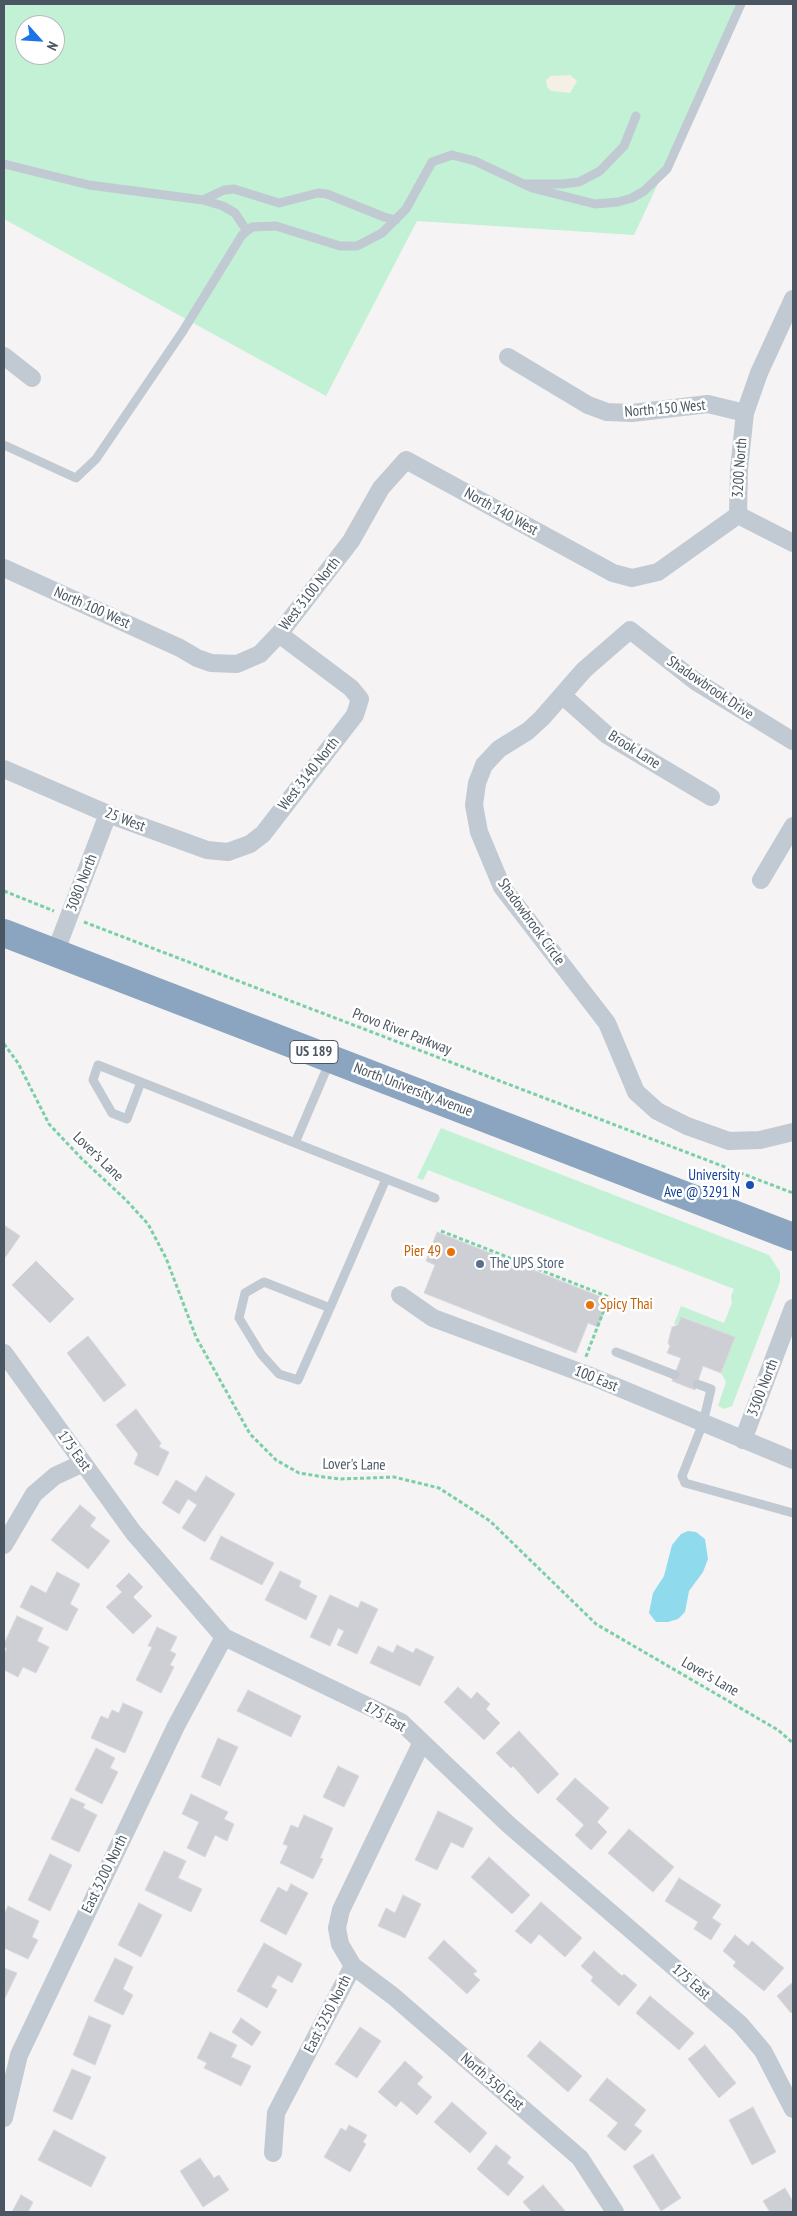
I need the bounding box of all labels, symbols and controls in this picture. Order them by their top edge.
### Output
north arrow [15,15,65,65]
text: N [43,39,62,53]
street label: North 150 West [624,396,706,422]
street label: 3200 North [729,437,751,499]
street label: North 140 West [461,484,541,540]
street label: West 3100 North [276,554,344,634]
street label: North 100 West [51,583,133,633]
street label: Shadowbrook Drive [663,652,757,724]
street label: Brook Lane [605,727,663,773]
street label: West 3140 North [275,734,343,814]
street label: 25 West [102,804,148,836]
street label: 3080 North [63,852,101,914]
street label: Shadowbrook Circle [494,875,568,969]
street label: Provo River Parkway [350,1005,454,1059]
road number: US 189 [290,1040,338,1064]
street label: North University Avenue [351,1059,475,1121]
street label: Lover's Lane [69,1129,127,1185]
place label: University Ave @ 3291 N [664,1167,740,1202]
marker: University Ave @ 3291 N [744,1179,756,1191]
place label: Pier 49 [404,1243,441,1261]
marker: Pier 49 [445,1246,457,1258]
place label: The UPS Store [490,1255,564,1273]
marker: The UPS Store [474,1258,486,1270]
place label: Spicy Thai [600,1296,653,1314]
marker: Spicy Thai [584,1299,596,1311]
street label: 3300 North [744,1357,782,1419]
street label: 100 East [572,1362,620,1396]
street label: 175 East [53,1427,95,1475]
street label: Lover's Lane [322,1455,386,1475]
street label: Lover's Lane [678,1653,742,1701]
street label: 175 East [361,1698,409,1736]
street label: East 3200 North [78,1832,132,1916]
street label: 175 East [668,1960,714,2004]
street label: East 3250 North [301,1972,355,2056]
street label: North 350 East [457,2050,527,2114]

